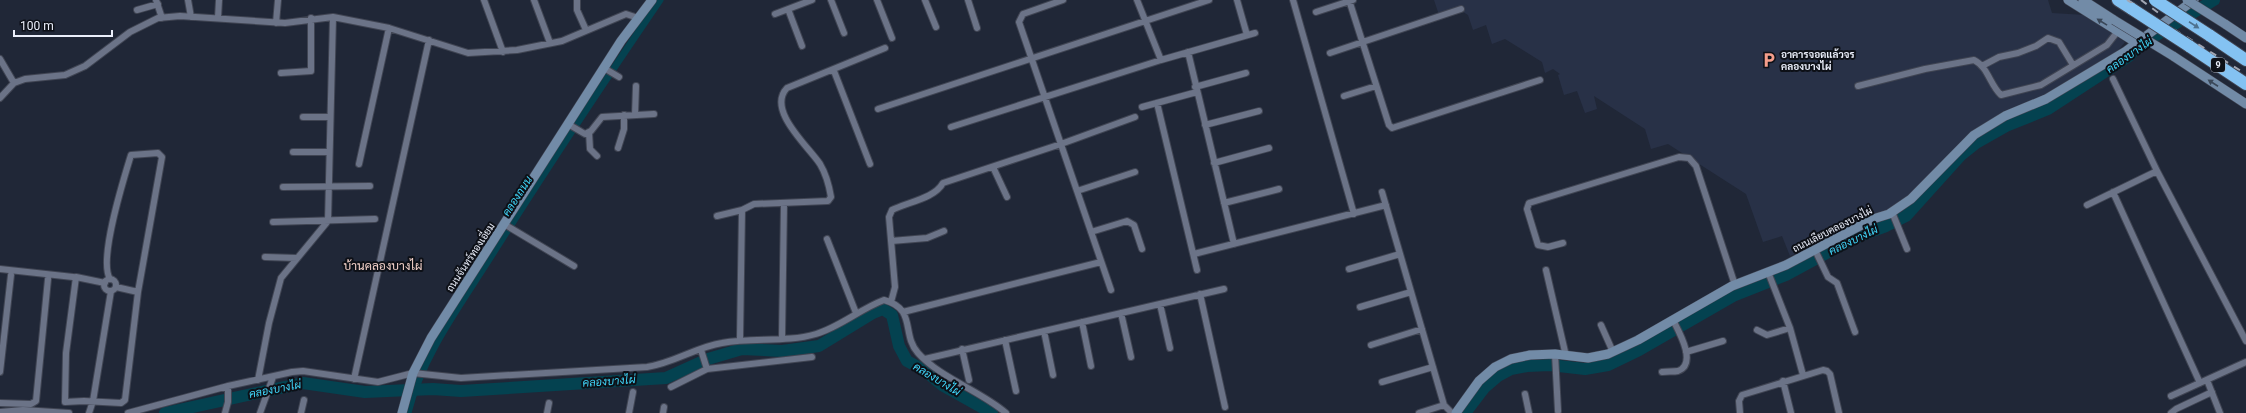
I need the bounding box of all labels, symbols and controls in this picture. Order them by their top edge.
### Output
scale bar [14,12,112,38]
one-way arrow [2096,18,2108,25]
text: 100 m [20,19,54,33]
one-way arrow [2189,21,2199,29]
water label: คลองบางไผ่ [2103,33,2156,76]
place label: อาคารจอดแล้วจร คลองบางไผ่ [1781,48,1855,72]
parking icon: อาคารจอดแล้วจร คลองบางไผ่ [1760,51,1778,69]
road number: 9 [2211,58,2225,72]
one-way arrow [2208,79,2219,87]
water label: คลองถนน [500,174,535,219]
street label: ถนนเลียบคลองบางไผ่ [1790,204,1874,254]
street label: ถนนจันทร์ทองเอี่ยม [442,219,497,294]
water label: คลองบางไผ่ [1826,222,1880,258]
district label: บ้านคลองบางไผ่ [343,258,423,273]
water label: คลองบางไผ่ [911,358,965,399]
water label: คลองบางไผ่ [582,371,637,390]
water label: คลองบางไผ่ [247,376,303,401]

